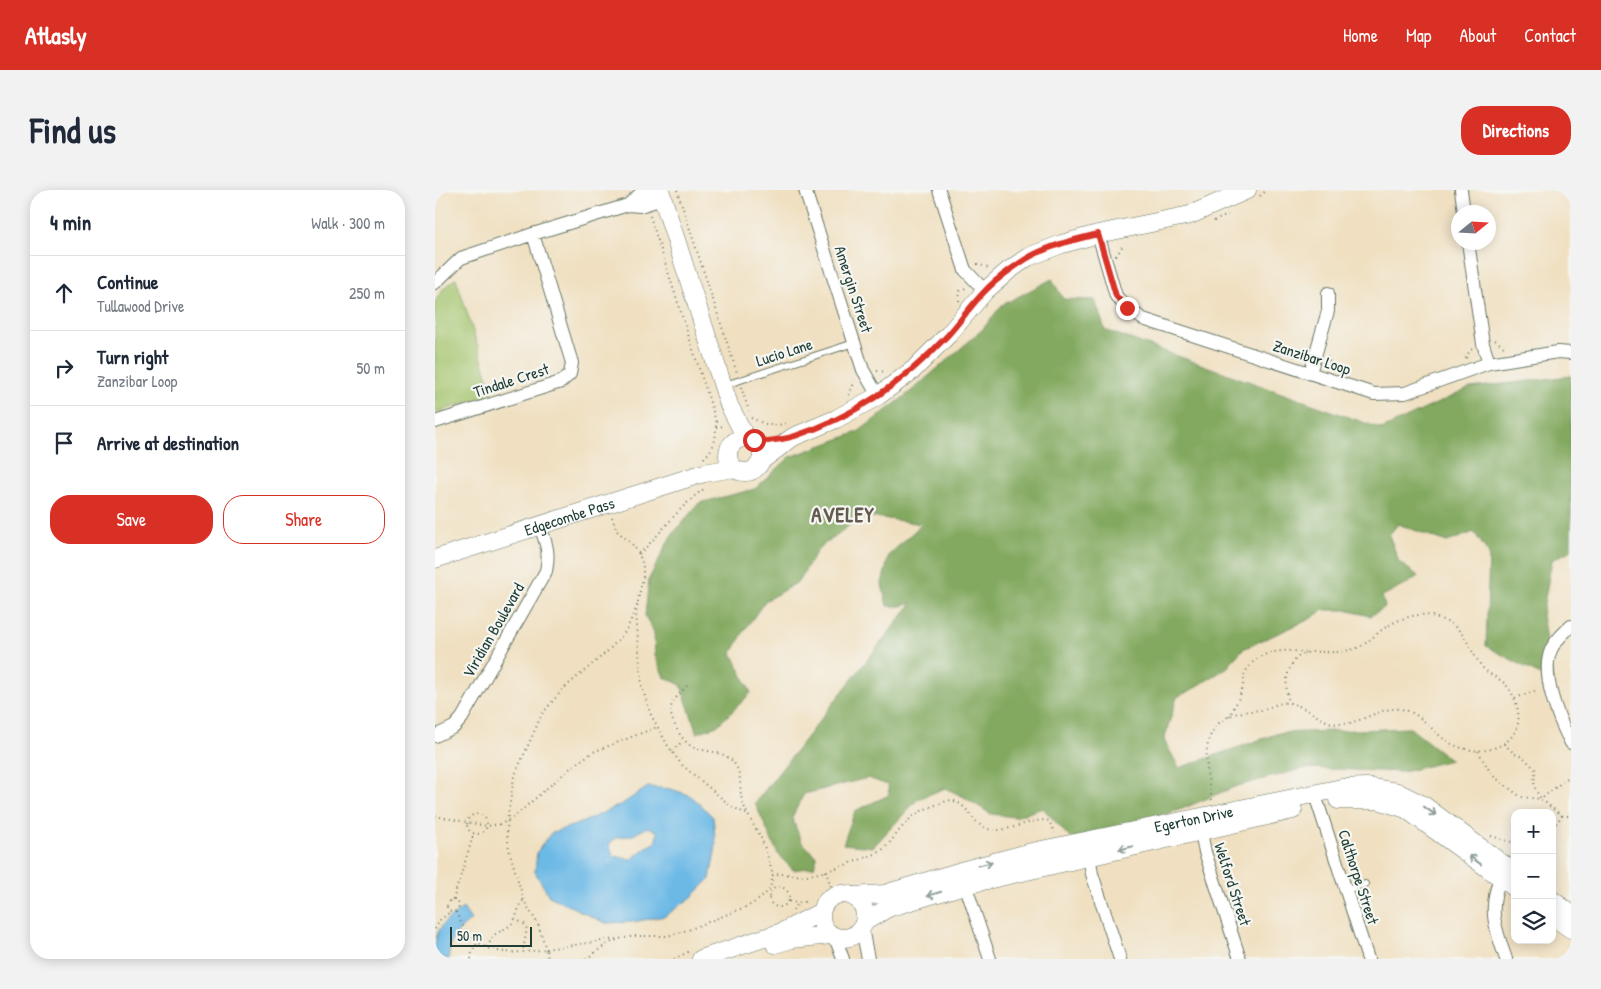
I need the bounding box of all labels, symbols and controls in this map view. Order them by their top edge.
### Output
text: Atlasly [25,19,87,51]
text: Home [1343,23,1378,48]
text: Map [1406,23,1431,48]
text: About [1459,23,1496,48]
text: Contact [1524,23,1576,48]
button: Directions [1461,106,1571,155]
text: Find us [30,107,116,154]
north arrow [1451,205,1496,250]
text: 4 min [50,208,91,237]
text: Walk · 300 m [311,212,385,234]
street label: Amergin Street [830,243,879,336]
text: Continue [97,269,158,295]
icon: ahead [50,279,78,307]
text: 250 m [349,282,385,304]
text: Tullawood Drive [97,295,184,317]
route end [1116,297,1139,320]
street label: Lucio Lane [753,332,816,371]
street label: Zanzibar Loop [1270,334,1354,380]
text: Turn right [97,344,168,370]
icon: right [50,354,78,382]
text: 50 m [357,357,385,379]
street label: Tindale Crest [470,357,552,403]
text: Zanzibar Loop [97,370,177,392]
icon: arrive [50,429,78,457]
route start [743,429,766,452]
text: Arrive at destination [97,430,239,456]
street label: Edgecombe Pass [521,491,617,541]
button: Save [50,495,213,544]
button: Share [223,495,385,544]
district label: AVELEY [811,500,875,529]
street label: Viridian Boulevard [457,579,529,681]
street label: Egerton Drive [1152,800,1236,837]
one-way arrow [1423,805,1436,816]
map controls [1511,809,1556,944]
button: + [1511,809,1556,854]
street label: Calthorpe Street [1333,827,1385,928]
street label: Welford Street [1209,840,1257,929]
one-way arrow [1119,844,1135,853]
button: − [1511,854,1556,899]
one-way arrow [1468,855,1482,865]
one-way arrow [976,859,992,869]
one-way arrow [927,889,943,899]
button: layers [1511,899,1556,944]
scale bar [450,924,533,947]
text: 50 m [457,926,482,945]

